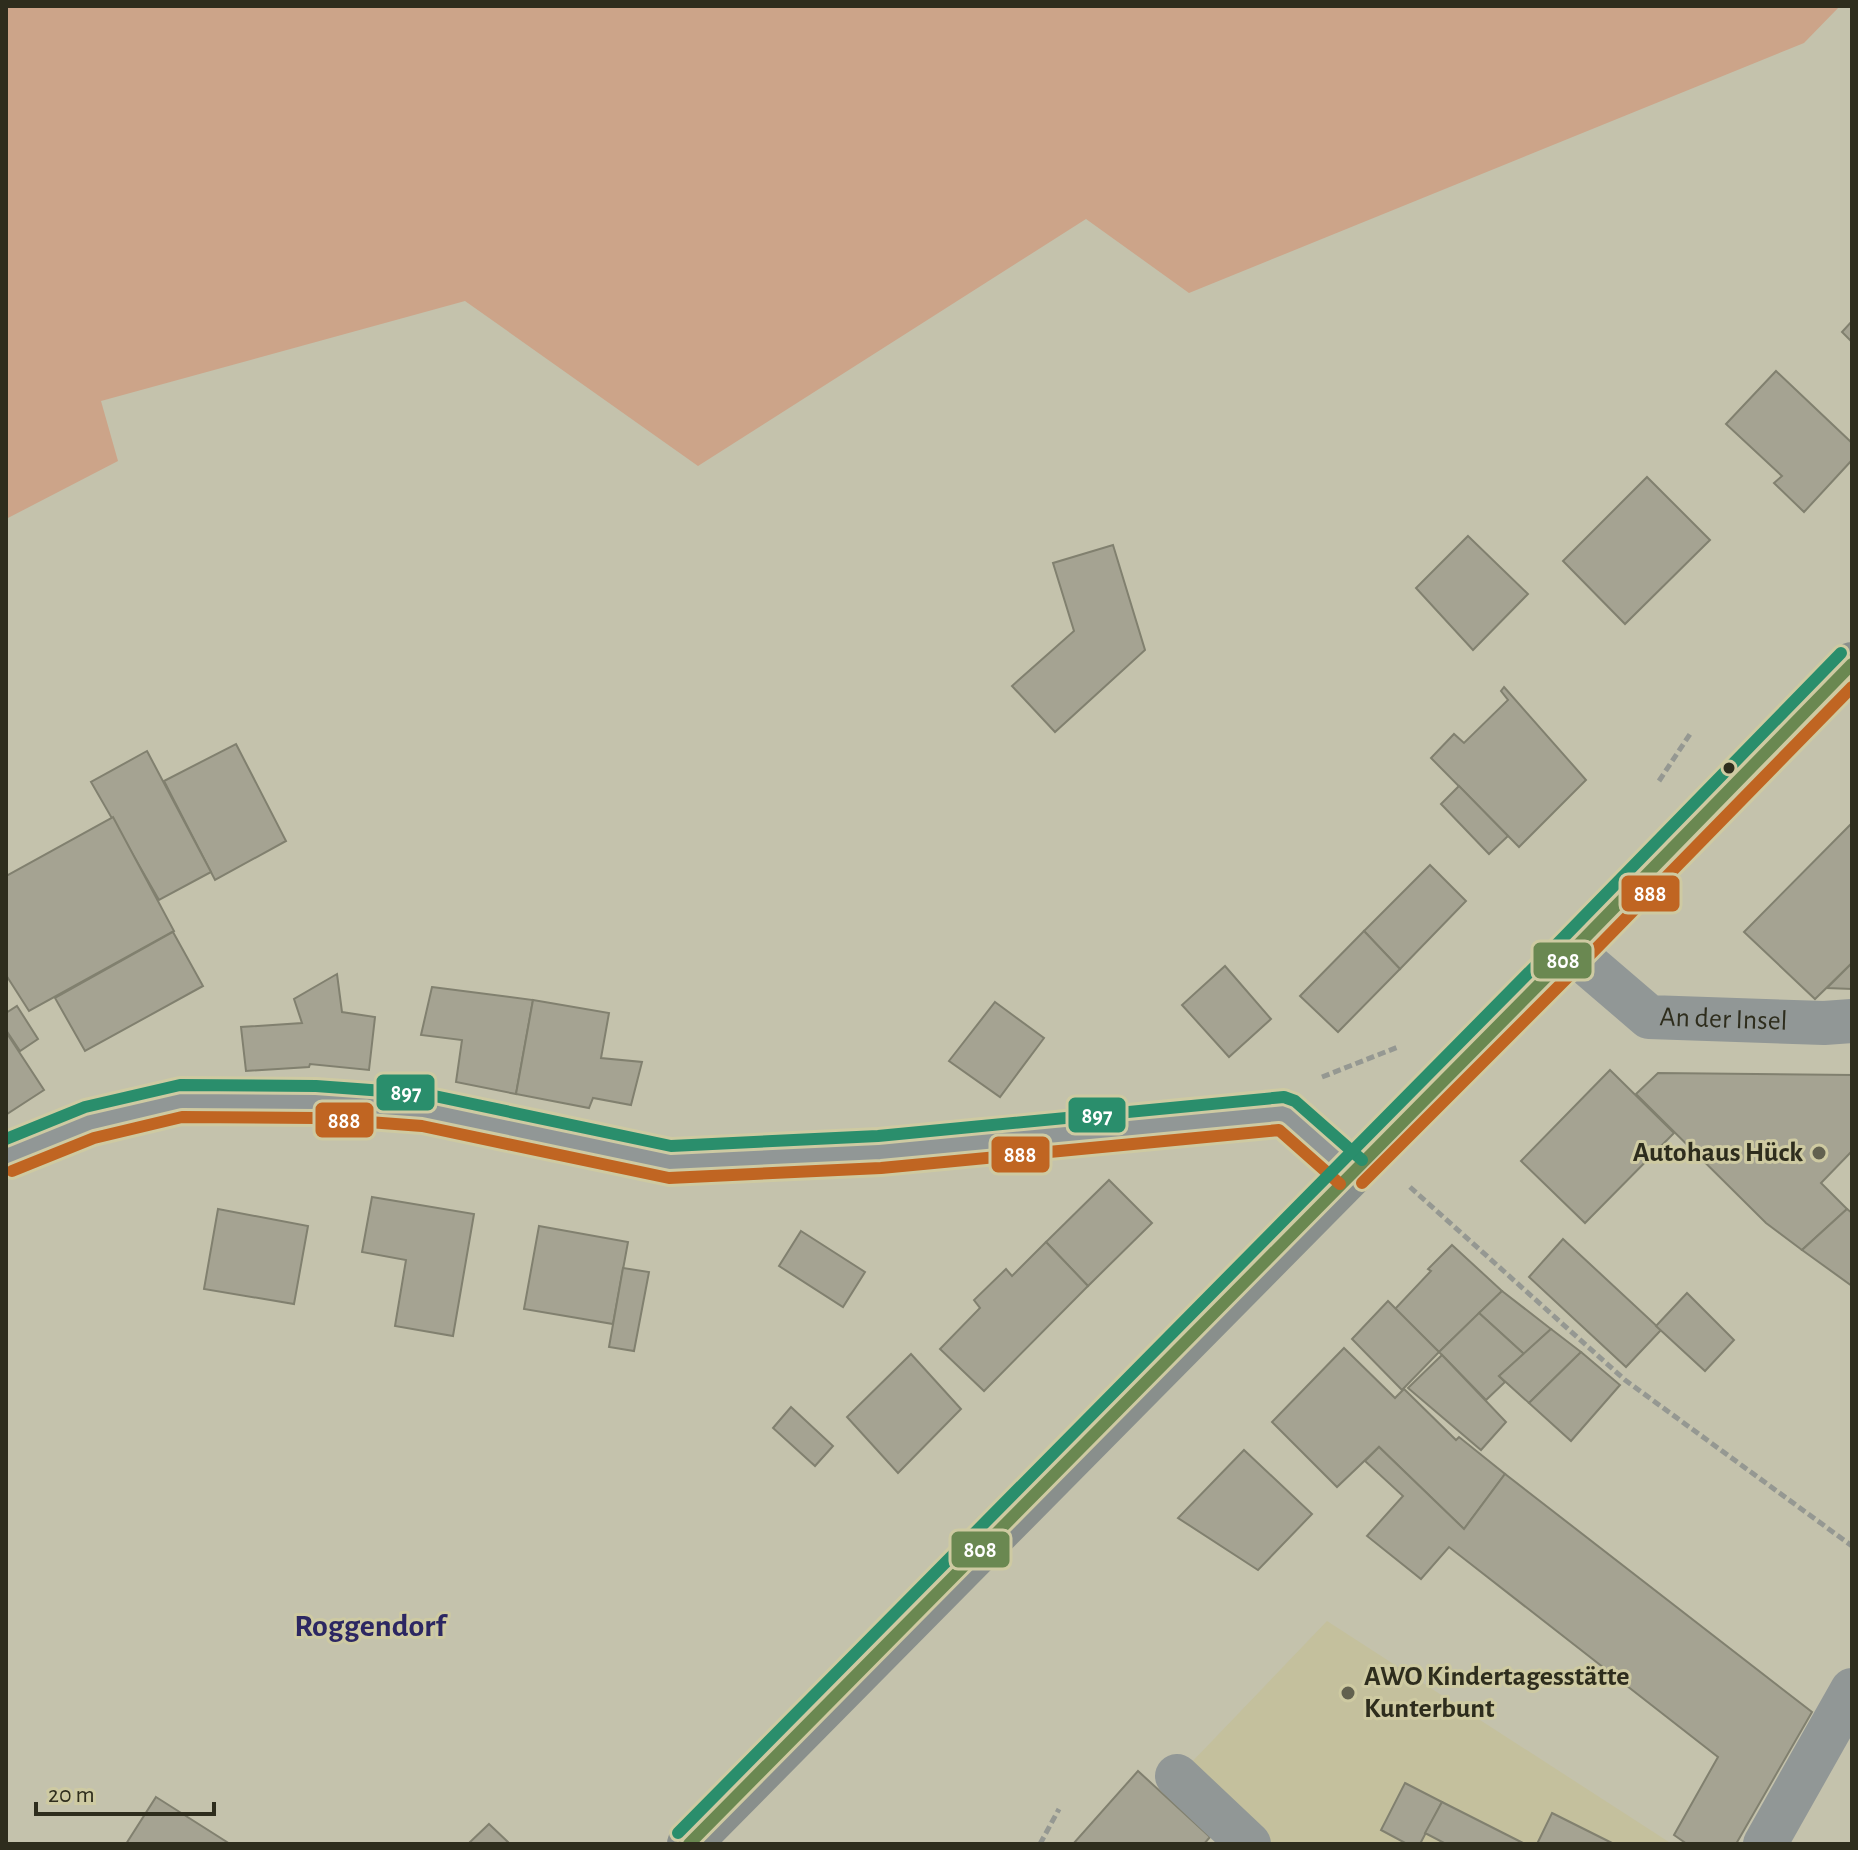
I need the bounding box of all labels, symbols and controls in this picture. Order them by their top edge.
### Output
unlabelled marker [1721,760,1737,776]
line badge: 888 [1620,874,1681,913]
text: 888 [1634,883,1666,905]
line badge: 808 [1532,941,1593,980]
text: 808 [1546,950,1580,972]
street label: An der Insel [1659,1003,1788,1036]
line badge: 897 [375,1073,436,1112]
text: 897 [391,1082,421,1104]
line badge: 897 [1067,1096,1127,1134]
line badge: 888 [314,1101,375,1139]
text: 897 [1082,1105,1112,1127]
text: 888 [328,1110,360,1132]
line badge: 888 [990,1135,1051,1174]
place label: Autohaus Hück [1633,1139,1803,1167]
text: 888 [1004,1144,1036,1166]
marker: Autohaus Hück [1810,1144,1828,1162]
line badge: 808 [950,1530,1011,1569]
text: 808 [963,1539,997,1561]
district label: Roggendorf [294,1610,448,1642]
place label: AWO Kindertagesstätte Kunterbunt [1364,1663,1629,1723]
marker: AWO Kindertagesstätte Kunterbunt [1339,1684,1357,1702]
scale bar [36,1766,214,1816]
text: 20 m [48,1783,95,1807]

